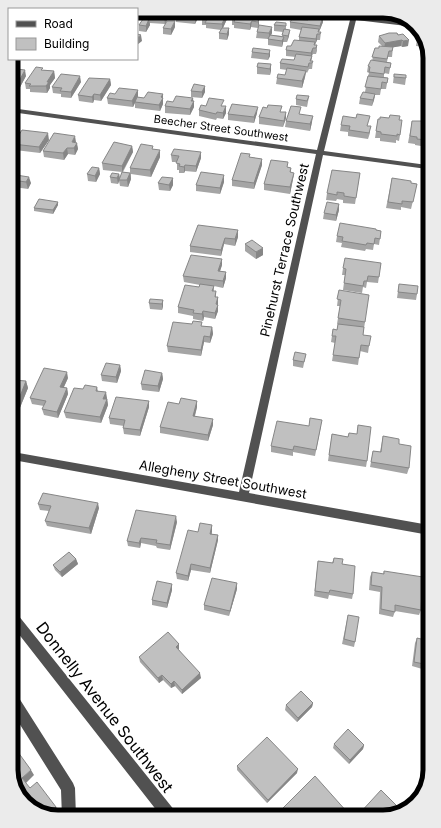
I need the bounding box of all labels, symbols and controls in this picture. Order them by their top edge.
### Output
legend [8,8,138,60]
text: Road [44,16,73,31]
text: Building [44,36,89,51]
street label: Beecher Street Southwest [153,112,289,144]
street label: Pinehurst Terrace Southwest [256,162,312,338]
street label: Allegheny Street Southwest [138,456,308,502]
street label: Donnelly Avenue Southwest [32,618,178,796]

